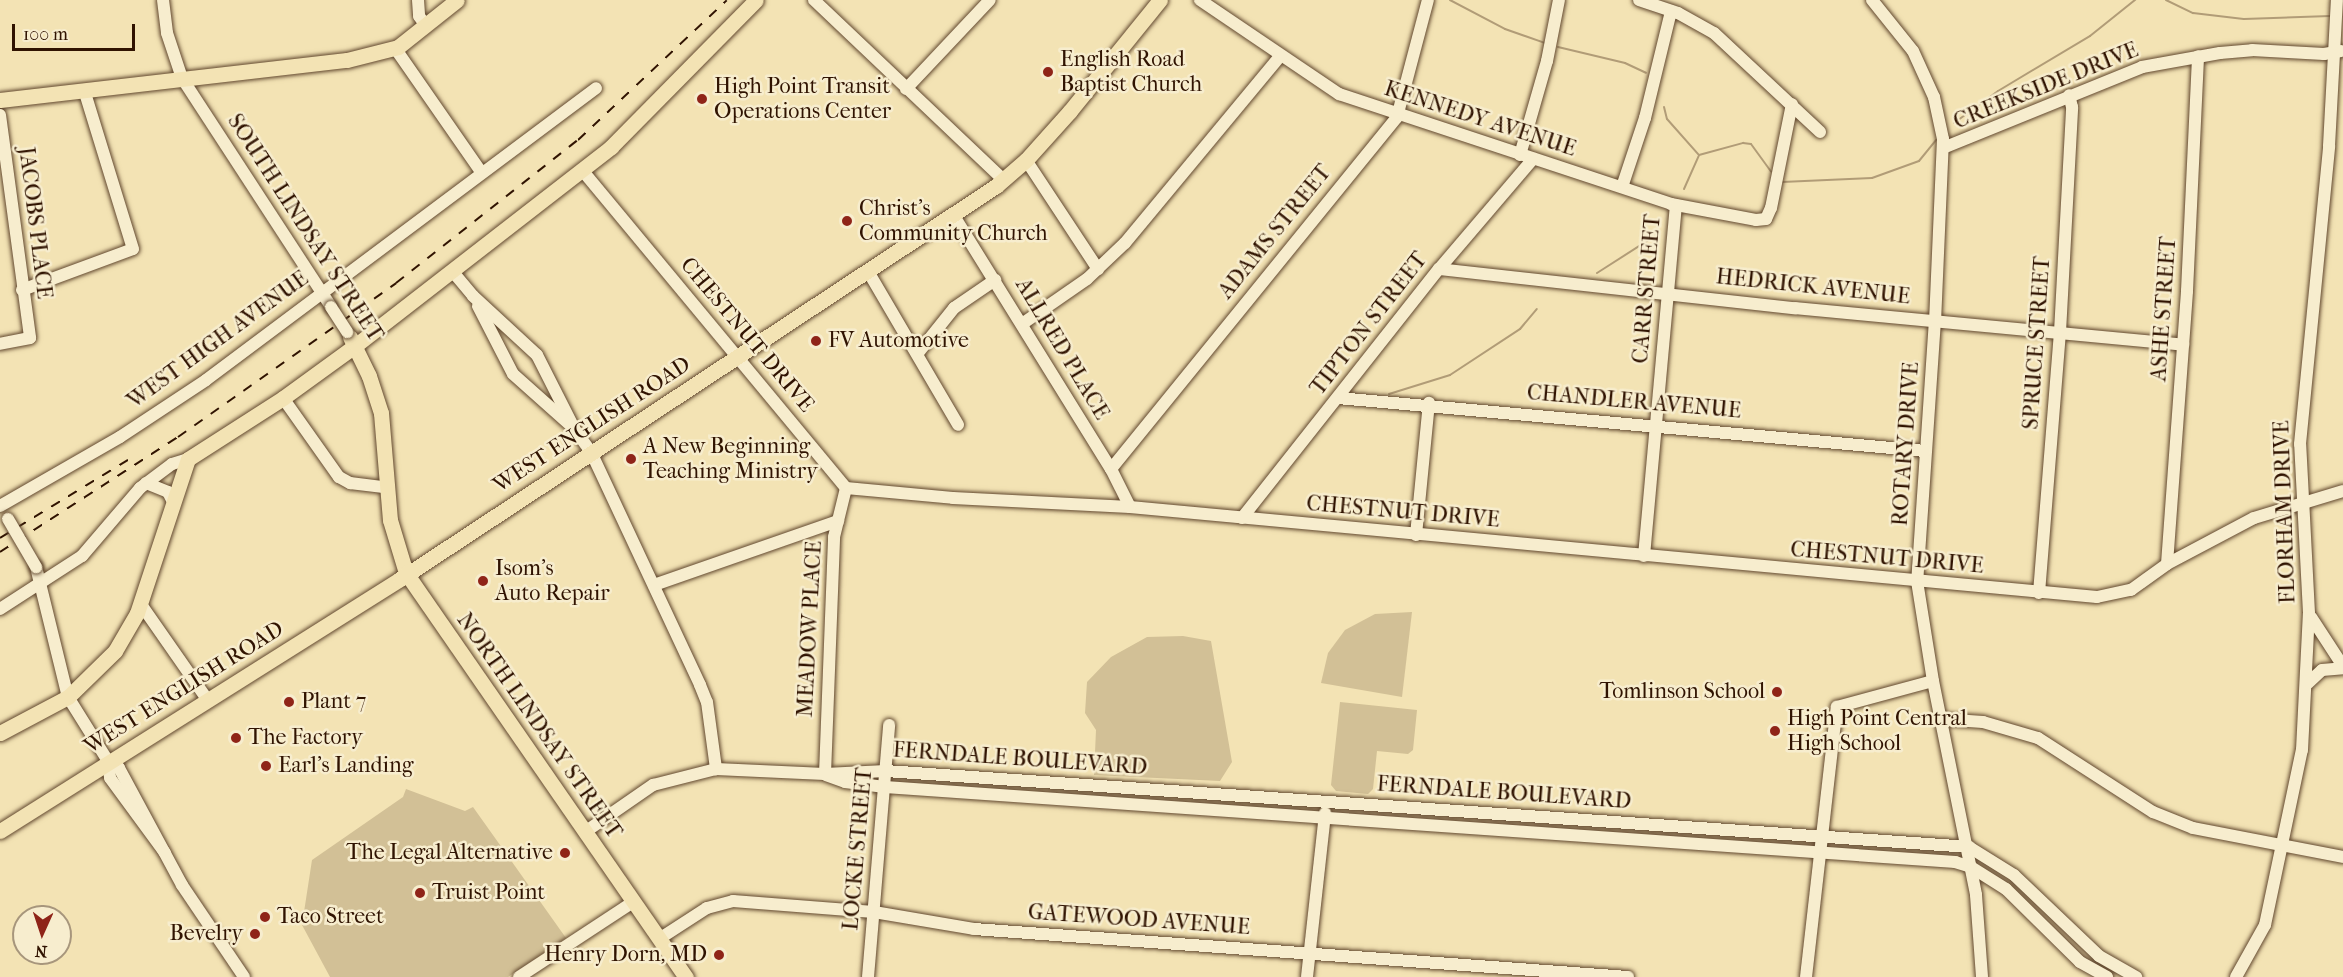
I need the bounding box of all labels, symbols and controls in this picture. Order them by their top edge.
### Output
scale bar [15,12,138,50]
text: 100 m [23,24,68,45]
street label: CREEKSIDE DRIVE [1950,37,2142,135]
place label: English Road Baptist Church [1060,46,1202,98]
marker: English Road Baptist Church [1041,65,1055,79]
place label: High Point Transit Operations Center [714,73,891,124]
street label: KENNEDY AVENUE [1381,76,1579,162]
marker: High Point Transit Operations Center [695,92,709,106]
street label: SOUTH LINDSAY STREET [221,109,389,347]
street label: JACOBS PLACE [13,145,57,301]
street label: ADAMS STREET [1213,160,1337,304]
place label: Christ's Community Church [859,195,1048,246]
street label: CARR STREET [1627,213,1667,365]
marker: Christ's Community Church [840,214,854,228]
street label: ASHE STREET [2146,236,2182,382]
street label: TIPTON STREET [1305,247,1433,401]
street label: CHESTNUT DRIVE [675,252,819,418]
street label: SPRUCE STREET [2018,256,2056,430]
street label: HEDRICK AVENUE [1715,264,1911,310]
street label: WEST HIGH AVENUE [122,265,314,415]
street label: ALLRED PLACE [1009,273,1115,425]
place label: FV Automotive [828,328,969,354]
marker: FV Automotive [809,334,823,348]
street label: WEST ENGLISH ROAD [488,351,696,499]
street label: ROTARY DRIVE [1887,361,1925,527]
street label: CHANDLER AVENUE [1526,379,1742,425]
street label: FLORHAM DRIVE [2269,420,2301,604]
place label: A New Beginning Teaching Ministry [643,433,818,484]
marker: A New Beginning Teaching Ministry [624,452,638,466]
street label: CHESTNUT DRIVE [1305,490,1501,534]
street label: CHESTNUT DRIVE [1789,536,1985,580]
street label: MEADOW PLACE [792,540,828,718]
place label: Isom's Auto Repair [495,555,610,606]
marker: Isom's Auto Repair [476,574,490,588]
street label: NORTH LINDSAY STREET [451,608,627,844]
street label: WEST ENGLISH ROAD [79,616,289,760]
place label: Tomlinson School [1599,679,1765,705]
marker: Tomlinson School [1770,685,1784,699]
place label: Plant 7 [301,689,366,715]
marker: Plant 7 [282,695,296,709]
place label: High Point Central High School [1787,705,1967,756]
marker: High Point Central High School [1768,724,1782,738]
place label: The Factory [248,725,363,751]
marker: The Factory [229,731,243,745]
street label: FERNDALE BOULEVARD [892,737,1148,781]
place label: Earl's Landing [278,753,413,779]
marker: Earl's Landing [259,759,273,773]
street label: LOCKE STREET [838,766,878,932]
street label: FERNDALE BOULEVARD [1376,771,1632,815]
place label: The Legal Alternative [346,840,553,866]
marker: The Legal Alternative [558,846,572,860]
place label: Truist Point [432,880,545,906]
marker: Truist Point [413,886,427,900]
street label: GATEWOOD AVENUE [1027,899,1251,941]
place label: Taco Street [277,904,384,930]
north arrow [12,905,72,965]
marker: Taco Street [258,910,272,924]
place label: Bevelry [170,921,243,947]
marker: Bevelry [248,927,262,941]
text: N [35,942,48,961]
place label: Henry Dorn, MD [544,942,707,968]
marker: Henry Dorn, MD [712,948,726,962]

